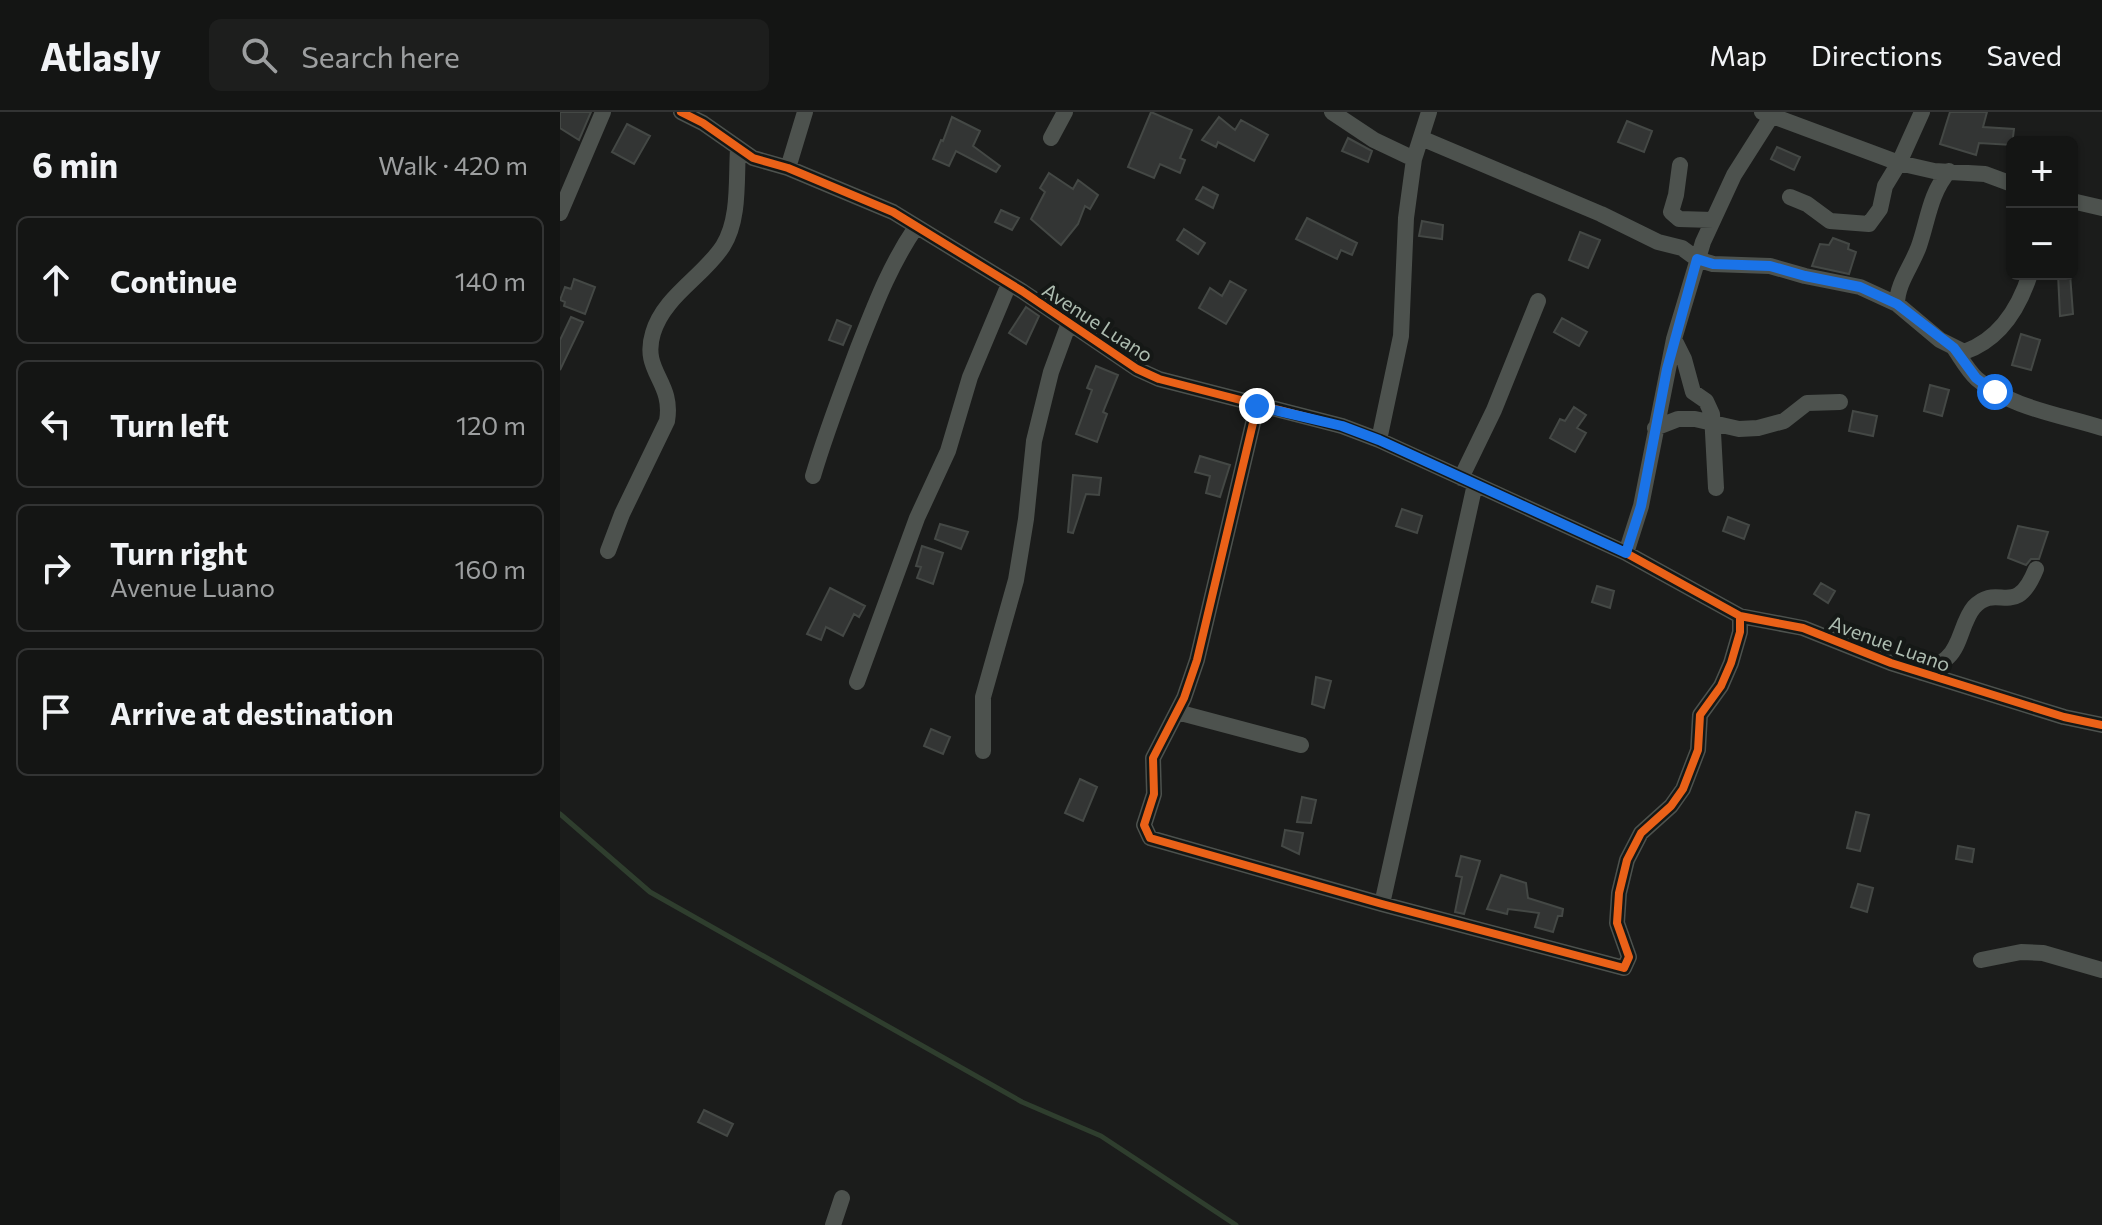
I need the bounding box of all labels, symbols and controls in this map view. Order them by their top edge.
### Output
search box [209,19,769,91]
text: Atlasly [40,32,161,79]
icon: search [237,33,281,77]
text: Search here [301,37,460,74]
text: Map [1709,38,1767,72]
text: Directions [1811,38,1942,72]
text: Saved [1986,38,2062,72]
map controls [2006,136,2078,280]
button: + [2006,136,2078,208]
text: 6 min [32,143,118,185]
text: Walk · 420 m [378,149,528,180]
button: − [2006,208,2078,280]
icon: ahead [34,258,78,302]
text: Continue [110,262,237,299]
text: 140 m [455,265,526,296]
street label: Avenue Luano [1038,277,1158,367]
route start [1977,374,2013,410]
route end [1239,388,1275,424]
icon: left [34,402,78,446]
text: Turn left [110,406,229,443]
text: 120 m [456,409,526,440]
text: Turn right [110,534,247,571]
icon: right [34,546,78,590]
text: 160 m [454,553,526,584]
text: Avenue Luano [110,571,275,602]
street label: Avenue Luano [1826,610,1954,676]
icon: arrive [34,690,78,734]
text: Arrive at destination [110,694,394,731]

